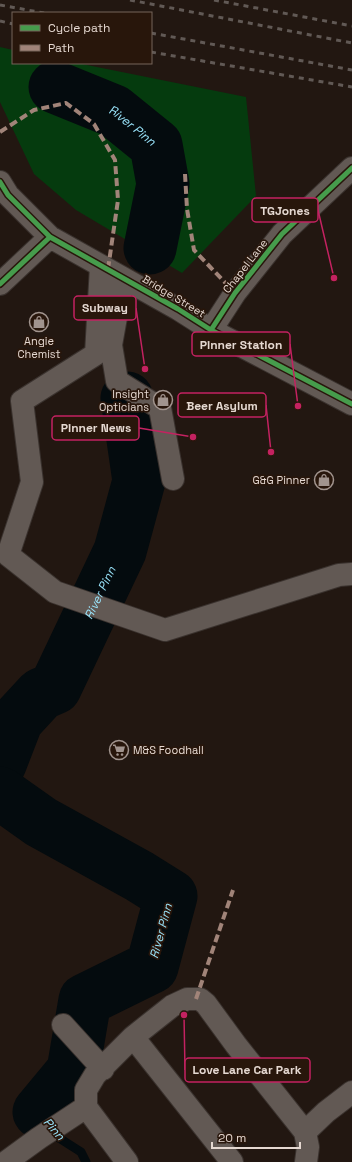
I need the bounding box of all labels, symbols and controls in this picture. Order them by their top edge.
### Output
legend [12,12,152,64]
text: Cycle path [48,20,110,36]
text: Path [48,40,74,56]
water label: River Pinn [106,102,160,150]
callout: TGJones [252,198,318,222]
text: TGJones [260,203,310,219]
street label: Chapel Lane [220,236,270,296]
street label: Bridge Street [140,272,208,320]
callout: Subway [74,296,136,320]
text: Subway [82,300,128,316]
shop icon: Angie Chemist [28,311,50,333]
callout: Pinner Station [192,332,290,356]
place label: Angie Chemist [17,334,61,361]
text: Pinner Station [200,337,282,353]
place label: Insight Opticians [99,387,149,414]
shop icon: Insight Opticians [152,389,174,411]
callout: Beer Asylum [178,393,266,417]
text: Beer Asylum [186,398,258,414]
callout: Pinner News [52,416,139,440]
text: Pinner News [61,420,131,436]
shop icon: G&G Pinner [313,469,335,491]
place label: G&G Pinner [253,473,310,487]
water label: River Pinn [81,563,120,622]
supermarket icon: M&S Foodhall [108,739,130,761]
place label: M&S Foodhall [133,743,204,757]
water label: River Pinn [146,901,176,960]
callout: Love Lane Car Park [185,1058,310,1082]
text: Love Lane Car Park [193,1062,302,1078]
water label: Pinn [40,1114,69,1144]
scale bar [212,1124,300,1150]
text: 20 m [218,1130,246,1146]

